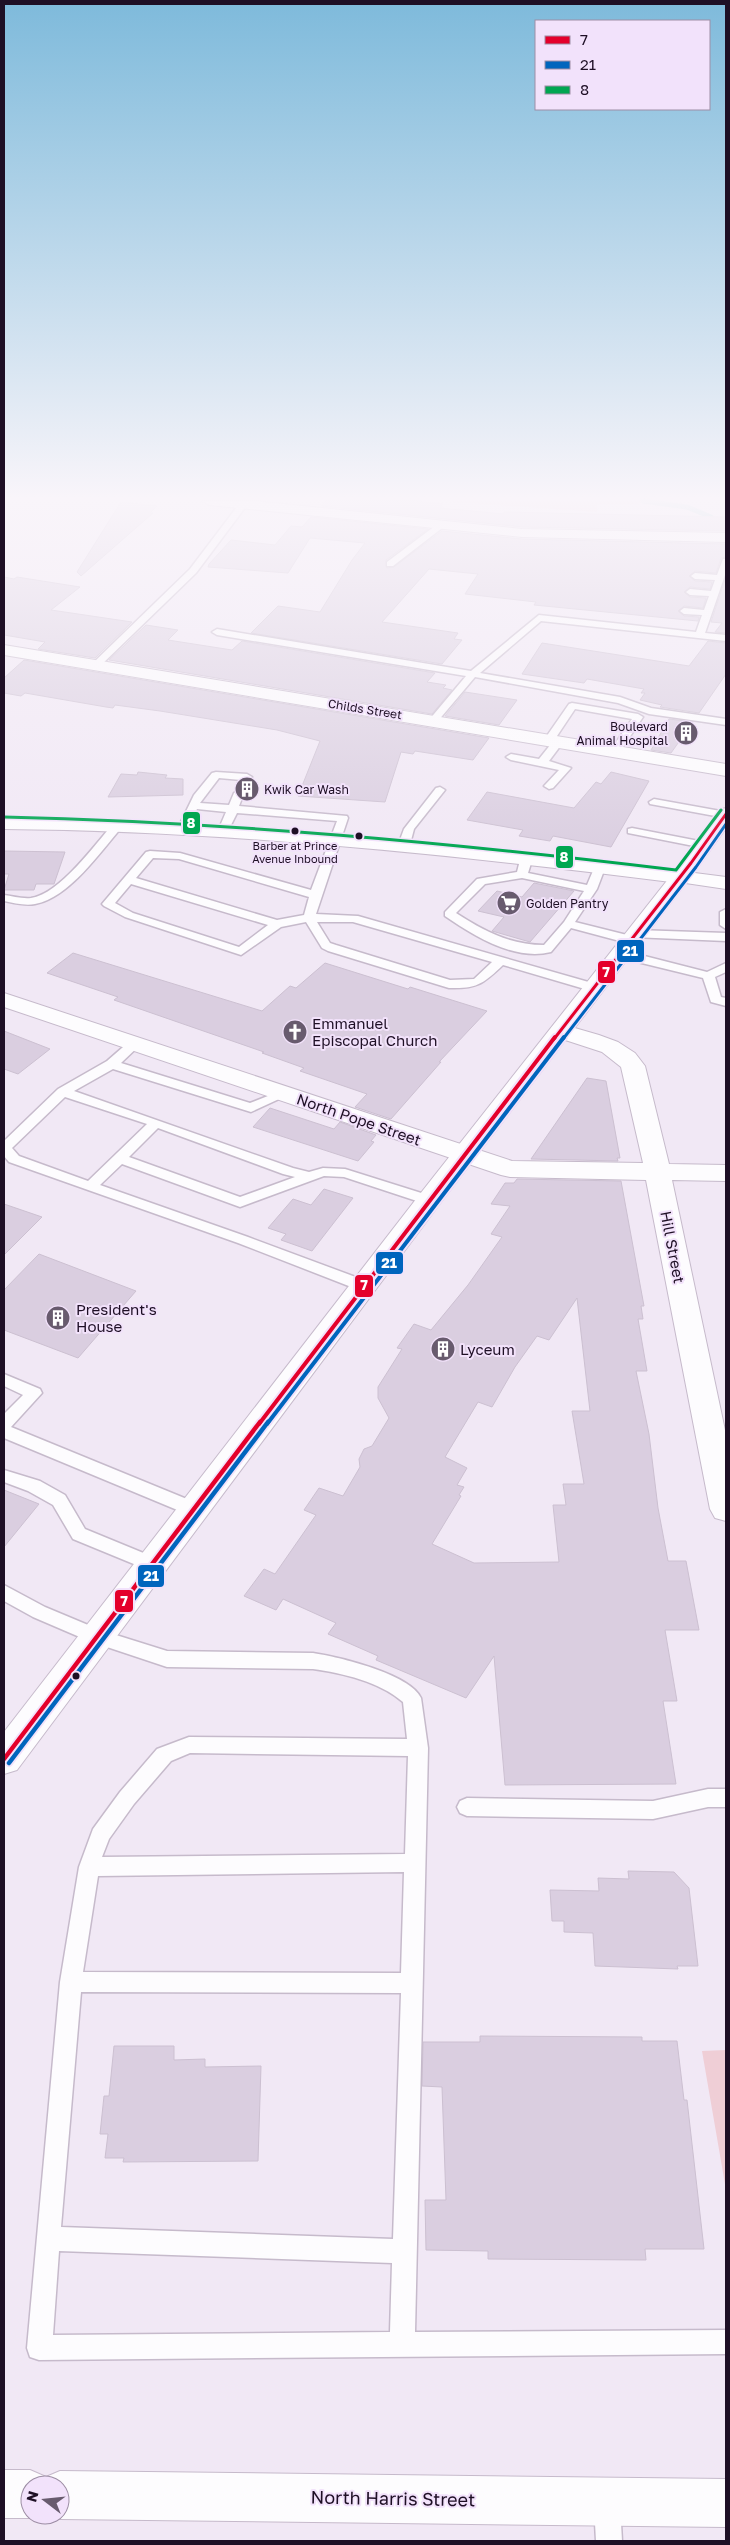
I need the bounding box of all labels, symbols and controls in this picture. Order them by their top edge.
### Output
legend [535,20,710,110]
text: 7 [580,30,588,48]
text: 21 [580,55,596,73]
text: 8 [580,80,589,98]
street label: Childs Street [327,696,403,722]
place label: Boulevard Animal Hospital [576,719,668,748]
building icon: Boulevard Animal Hospital [673,720,699,746]
building icon: Kwik Car Wash [234,776,260,802]
place label: Kwik Car Wash [264,782,349,797]
line badge: 8 [182,811,201,835]
text: 8 [187,814,196,831]
marker: Barber at Prince Avenue Inbound [290,826,300,836]
unlabelled marker [354,831,364,841]
place label: Barber at Prince Avenue Inbound [252,839,338,865]
line badge: 8 [555,845,574,869]
text: 8 [560,848,569,865]
supermarket icon: Golden Pantry [496,890,522,916]
place label: Golden Pantry [526,896,609,911]
line badge: 21 [616,939,645,963]
text: 21 [622,942,638,959]
line badge: 7 [597,960,616,984]
text: 7 [602,963,610,980]
place label: Emmanuel Episcopal Church [312,1014,437,1049]
church icon: Emmanuel Episcopal Church [282,1019,308,1045]
street label: North Pope Street [294,1089,424,1149]
street label: Hill Street [657,1209,689,1285]
line badge: 21 [375,1251,404,1275]
text: 21 [381,1254,397,1271]
line badge: 7 [354,1274,374,1298]
text: 7 [360,1276,368,1293]
place label: President's House [76,1300,157,1335]
building icon: President's House [45,1305,71,1331]
building icon: Lyceum [430,1336,456,1362]
place label: Lyceum [460,1340,515,1358]
line badge: 21 [137,1564,165,1588]
text: 21 [143,1567,159,1584]
line badge: 7 [114,1589,134,1613]
text: 7 [120,1592,128,1609]
unlabelled marker [71,1671,81,1681]
north arrow [20,2475,70,2525]
street label: North Harris Street [310,2486,476,2510]
text: N [22,2489,42,2504]

